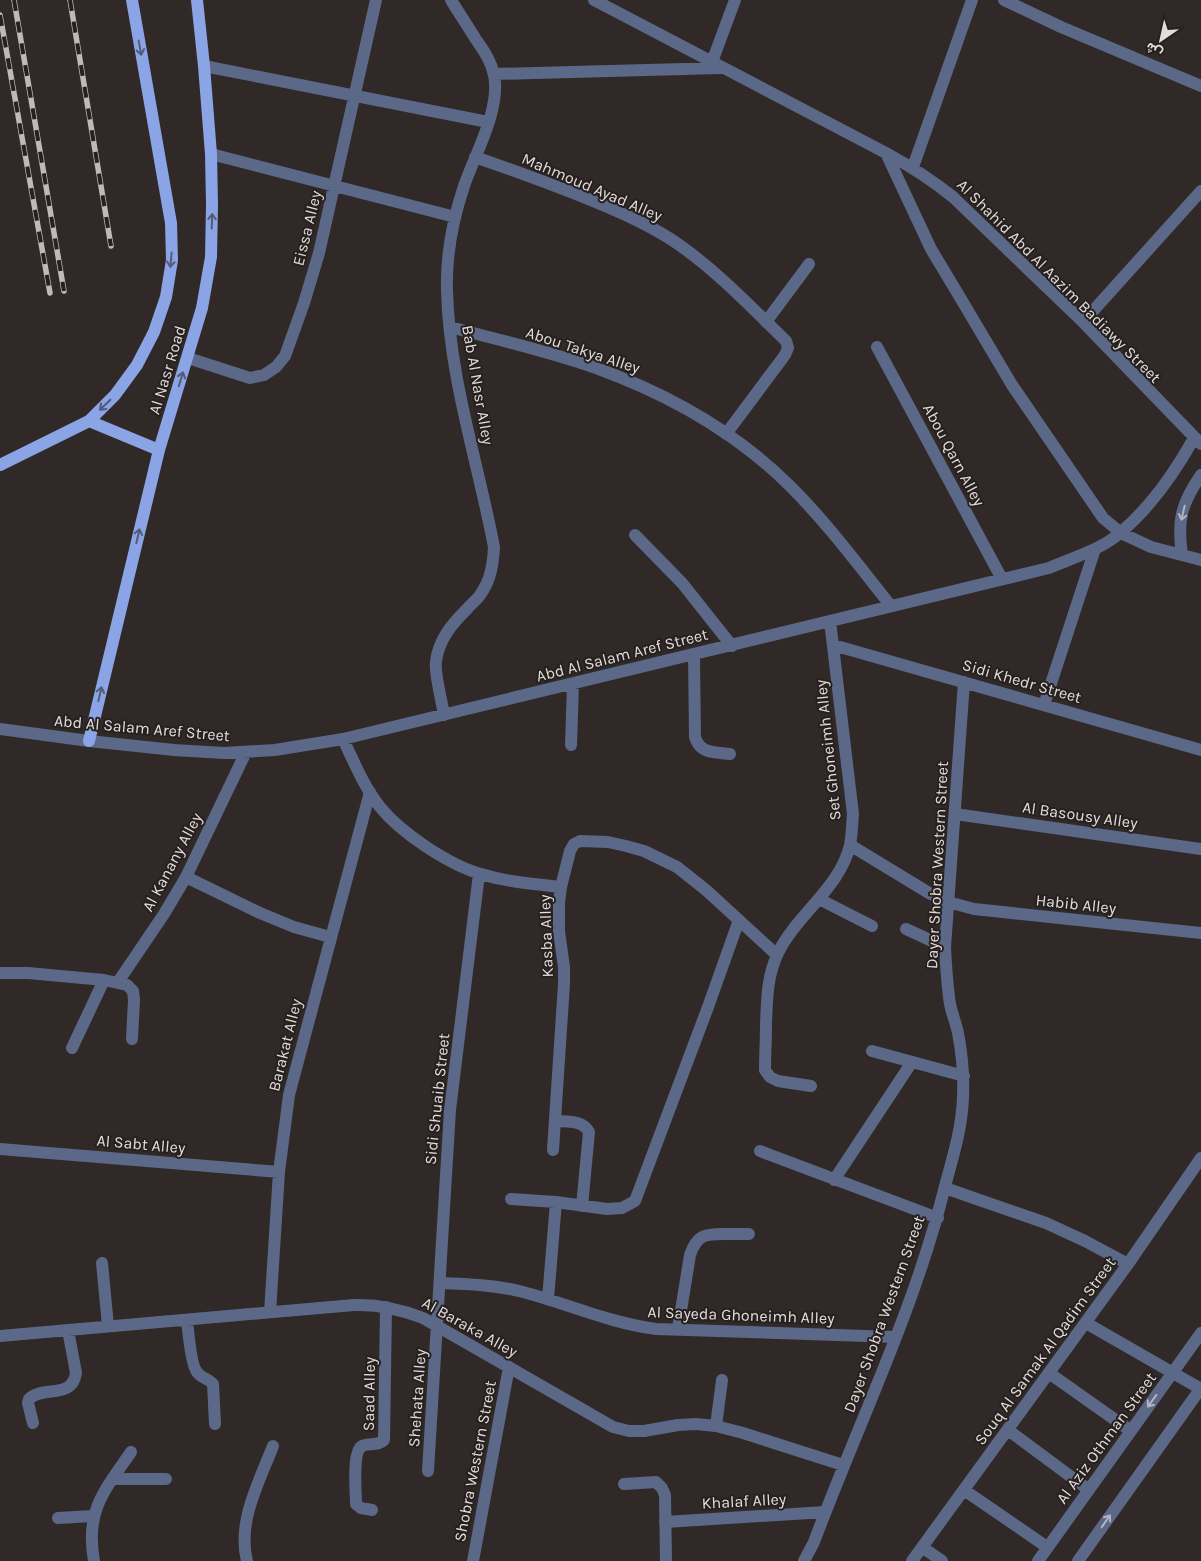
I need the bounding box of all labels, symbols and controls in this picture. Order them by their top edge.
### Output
north arrow [1136,15,1186,65]
text: ش [1142,39,1166,62]
one-way arrow [136,40,146,56]
street label: Mahmoud Ayad Alley [519,149,666,225]
street label: Al Shahid Abd Al Aazim Badiawy Street [953,175,1165,387]
street label: Eissa Alley [288,188,326,268]
one-way arrow [207,213,216,229]
one-way arrow [166,252,176,268]
street label: Al Nasr Road [144,323,190,417]
street label: Abou Takya Alley [523,323,643,378]
street label: Bab Al Nasr Alley [458,324,498,447]
one-way arrow [176,372,186,388]
one-way arrow [99,399,111,411]
street label: Abou Qarn Alley [919,401,989,510]
one-way arrow [1178,505,1187,521]
one-way arrow [134,529,143,545]
street label: Abd Al Salam Aref Street [534,624,710,686]
street label: Sidi Khedr Street [960,655,1084,707]
street label: Set Ghoneimh Alley [811,678,845,821]
one-way arrow [96,687,105,703]
street label: Abd Al Salam Aref Street [53,711,231,745]
street label: Dayer Shobra Western Street [922,760,952,970]
street label: Al Basousy Alley [1021,798,1139,833]
street label: Al Kanany Alley [138,809,206,915]
street label: Habib Alley [1035,890,1118,918]
street label: Kasba Alley [535,894,557,978]
street label: Barakat Alley [264,996,306,1093]
street label: Sidi Shuaib Street [421,1032,453,1166]
street label: Al Sabt Alley [96,1131,187,1157]
street label: Dayer Shobra Western Street [839,1213,929,1415]
street label: Souq Al Samak Al Qadim Street [970,1253,1120,1449]
street label: Al Baraka Alley [419,1293,522,1361]
street label: Al Sayeda Ghoneimh Alley [647,1302,835,1328]
street label: Shehata Alley [404,1348,430,1448]
street label: Saad Alley [359,1356,379,1431]
street label: Al Aziz Othman Street [1052,1369,1160,1507]
street label: Shobra Western Street [450,1379,500,1543]
one-way arrow [1147,1394,1157,1408]
street label: Khalaf Alley [701,1489,787,1513]
one-way arrow [1101,1514,1111,1528]

